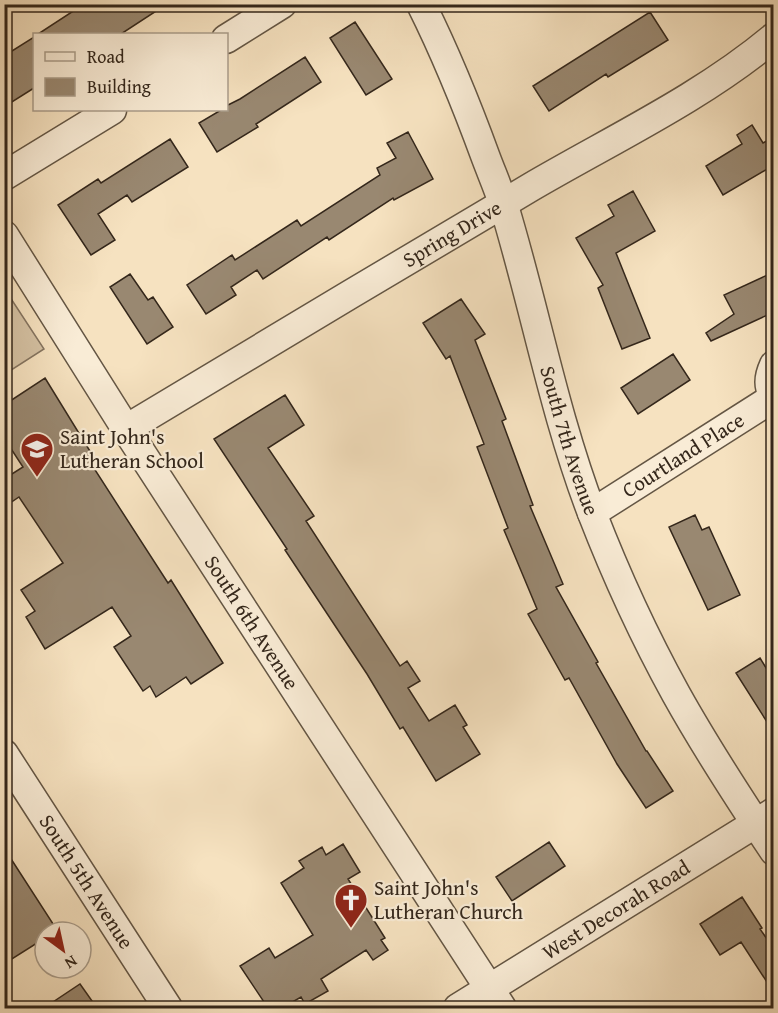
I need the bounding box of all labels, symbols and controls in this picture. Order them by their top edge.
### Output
legend [33,33,228,111]
text: Road [87,43,125,70]
text: Building [87,73,151,100]
street label: Spring Drive [397,192,507,275]
street label: South 7th Avenue [532,362,607,520]
street label: Courtland Place [616,404,750,505]
place label: Saint John's Lutheran School [60,421,204,476]
school or university icon: Saint John's Lutheran School [19,431,55,478]
street label: South 6th Avenue [197,549,307,696]
street label: South 5th Avenue [32,808,142,955]
street label: West Decorah Road [536,851,696,967]
place label: Saint John's Lutheran Church [374,872,523,927]
church icon: Saint John's Lutheran Church [333,882,369,929]
north arrow [33,920,93,980]
text: N [60,950,82,976]

